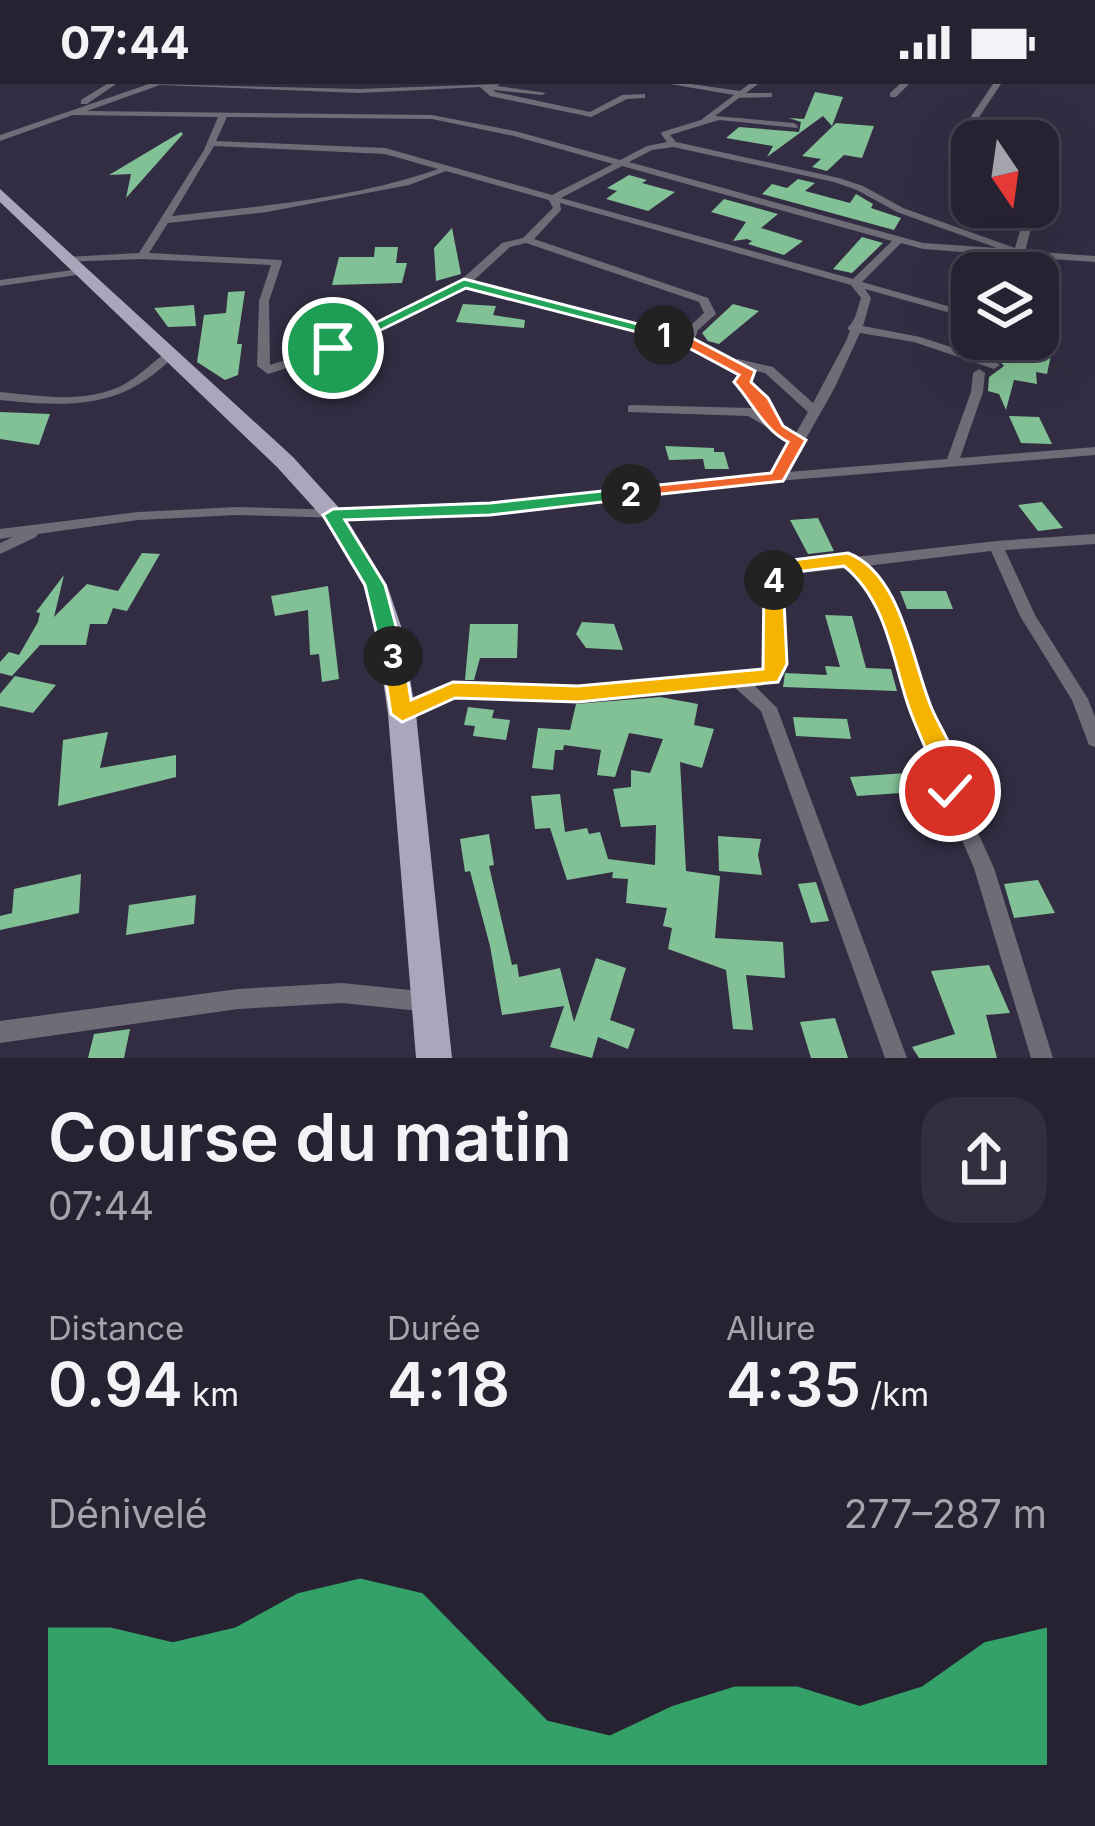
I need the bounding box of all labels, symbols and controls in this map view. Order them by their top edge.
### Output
text: 07:44 [60,15,190,70]
north arrow [951,120,1059,228]
map controls [951,120,1059,360]
button: layers [951,252,1059,360]
pin [282,297,384,399]
pin: 1 [634,305,694,365]
icon: arrive [300,315,366,381]
text: 1 [657,315,671,355]
pin: 2 [601,464,661,524]
text: 2 [621,474,641,514]
pin: 4 [744,550,804,610]
text: 4 [763,560,785,600]
pin: 3 [363,626,423,686]
text: 3 [382,636,404,676]
pin [899,740,1001,842]
icon: check [917,758,983,824]
text: Course du matin [48,1097,572,1177]
button: share [921,1097,1047,1223]
text: 07:44 [48,1182,154,1229]
text: Distance [48,1308,184,1348]
text: Durée [387,1308,481,1348]
text: Allure [726,1308,815,1348]
text: 0.94 [48,1348,183,1420]
text: 4:18 [387,1348,510,1420]
text: 4:35 [726,1348,861,1420]
text: km [183,1374,239,1414]
text: /km [861,1374,929,1414]
text: Dénivelé [48,1490,207,1537]
text: 277–287 m [844,1490,1047,1537]

